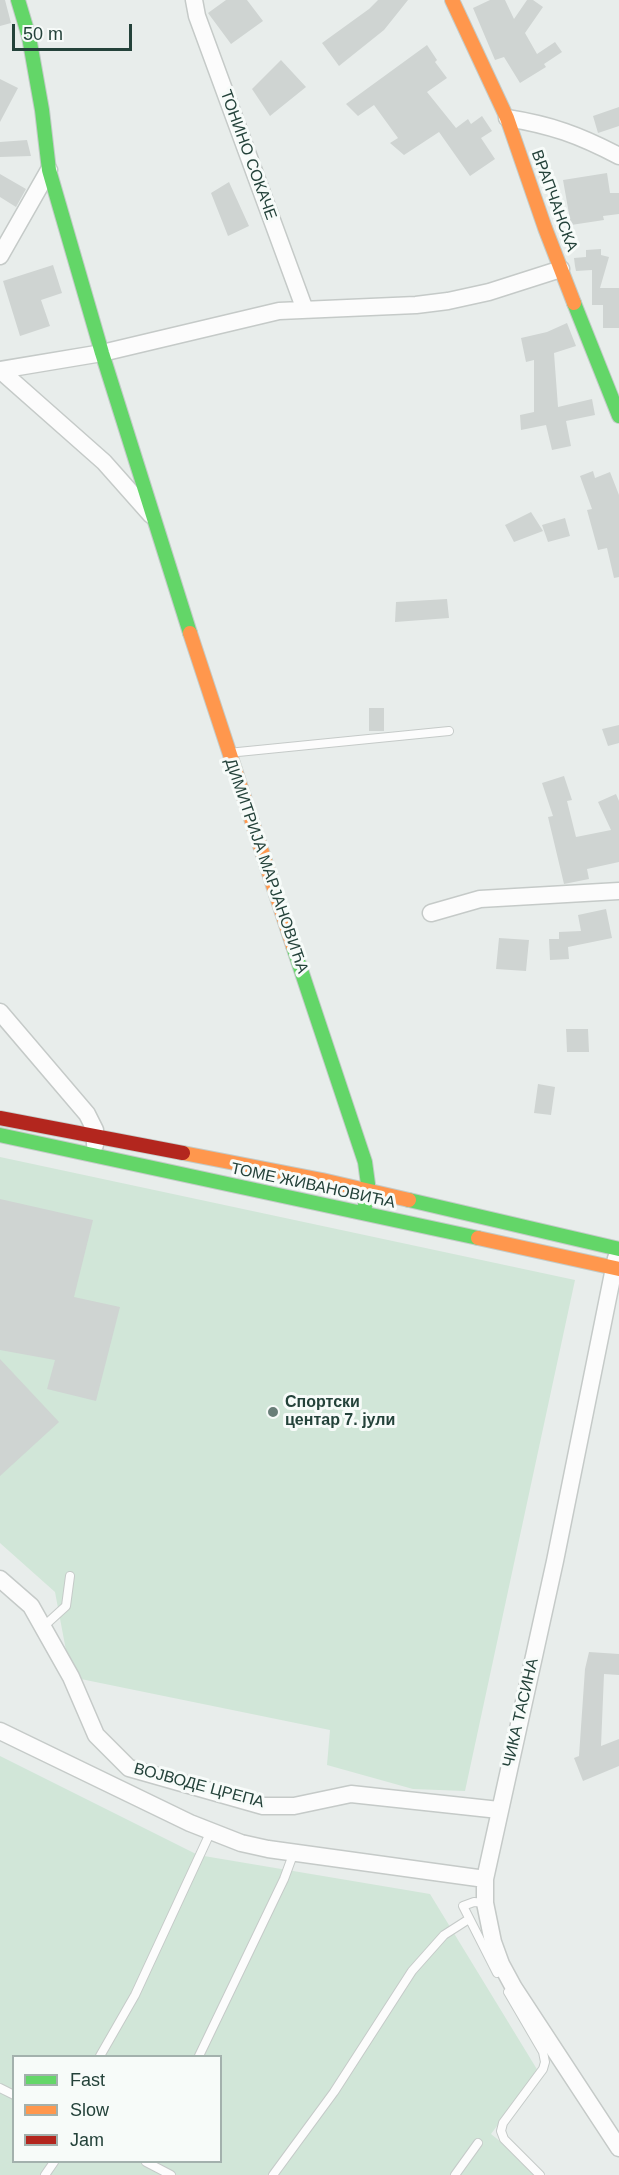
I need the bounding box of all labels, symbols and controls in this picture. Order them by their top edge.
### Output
scale bar [15,12,135,50]
text: 50 m [23,24,63,44]
street label: ТОНИНО СОКАЧЕ [216,87,280,223]
street label: ВРАПЧАНСКА [527,148,581,254]
street label: ДИМИТРИЈА МАРЈАНОВИЋА [220,756,312,976]
street label: ТОМЕ ЖИВАНОВИЋА [229,1159,397,1213]
place label: Спортски центар 7. јули [285,1393,395,1431]
marker: Спортски центар 7. јули [266,1405,280,1419]
street label: ЧИКА ТАСИНА [499,1657,543,1769]
street label: ВОЈВОДЕ ЦРЕПА [132,1759,266,1813]
legend [12,2055,222,2163]
text: Fast [70,2070,105,2090]
text: Slow [70,2100,109,2120]
text: Jam [70,2130,104,2150]

